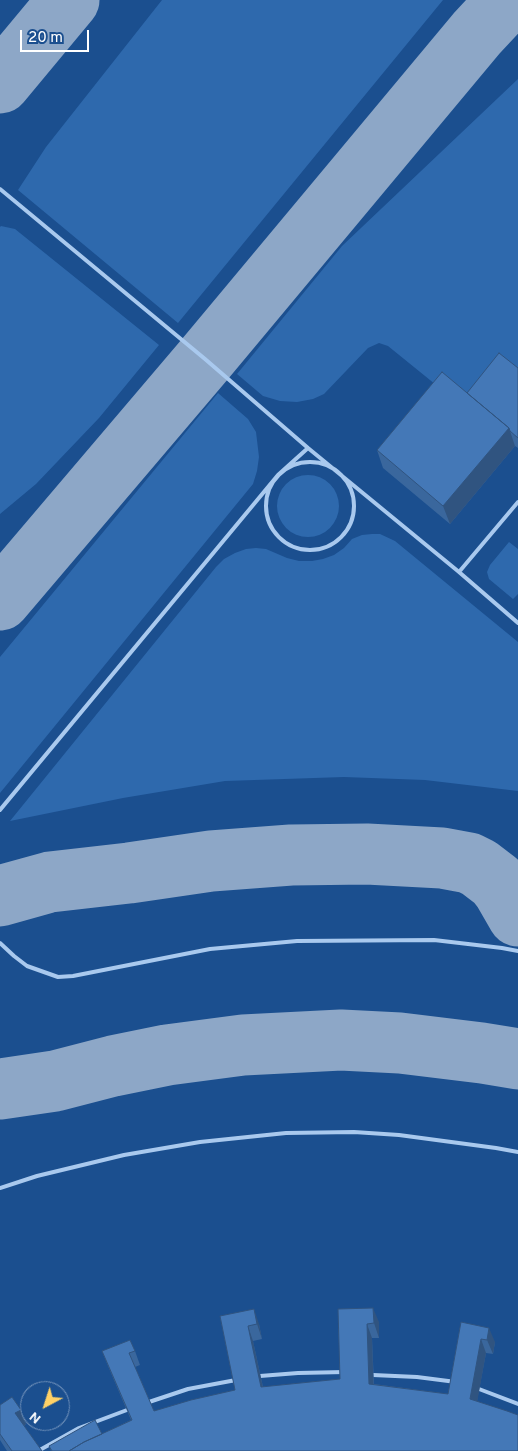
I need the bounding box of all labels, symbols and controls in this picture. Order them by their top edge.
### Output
scale bar [22,20,91,52]
text: 20 m [28,29,63,48]
north arrow [20,1381,70,1431]
text: N [26,1407,45,1427]

